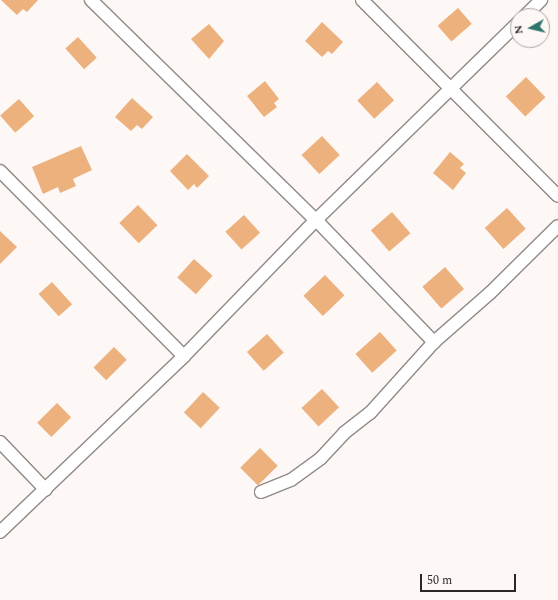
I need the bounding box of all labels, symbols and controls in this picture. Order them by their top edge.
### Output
north arrow [510,8,550,48]
text: N [510,24,528,35]
scale bar [422,566,518,592]
text: 50 m [427,571,452,590]

